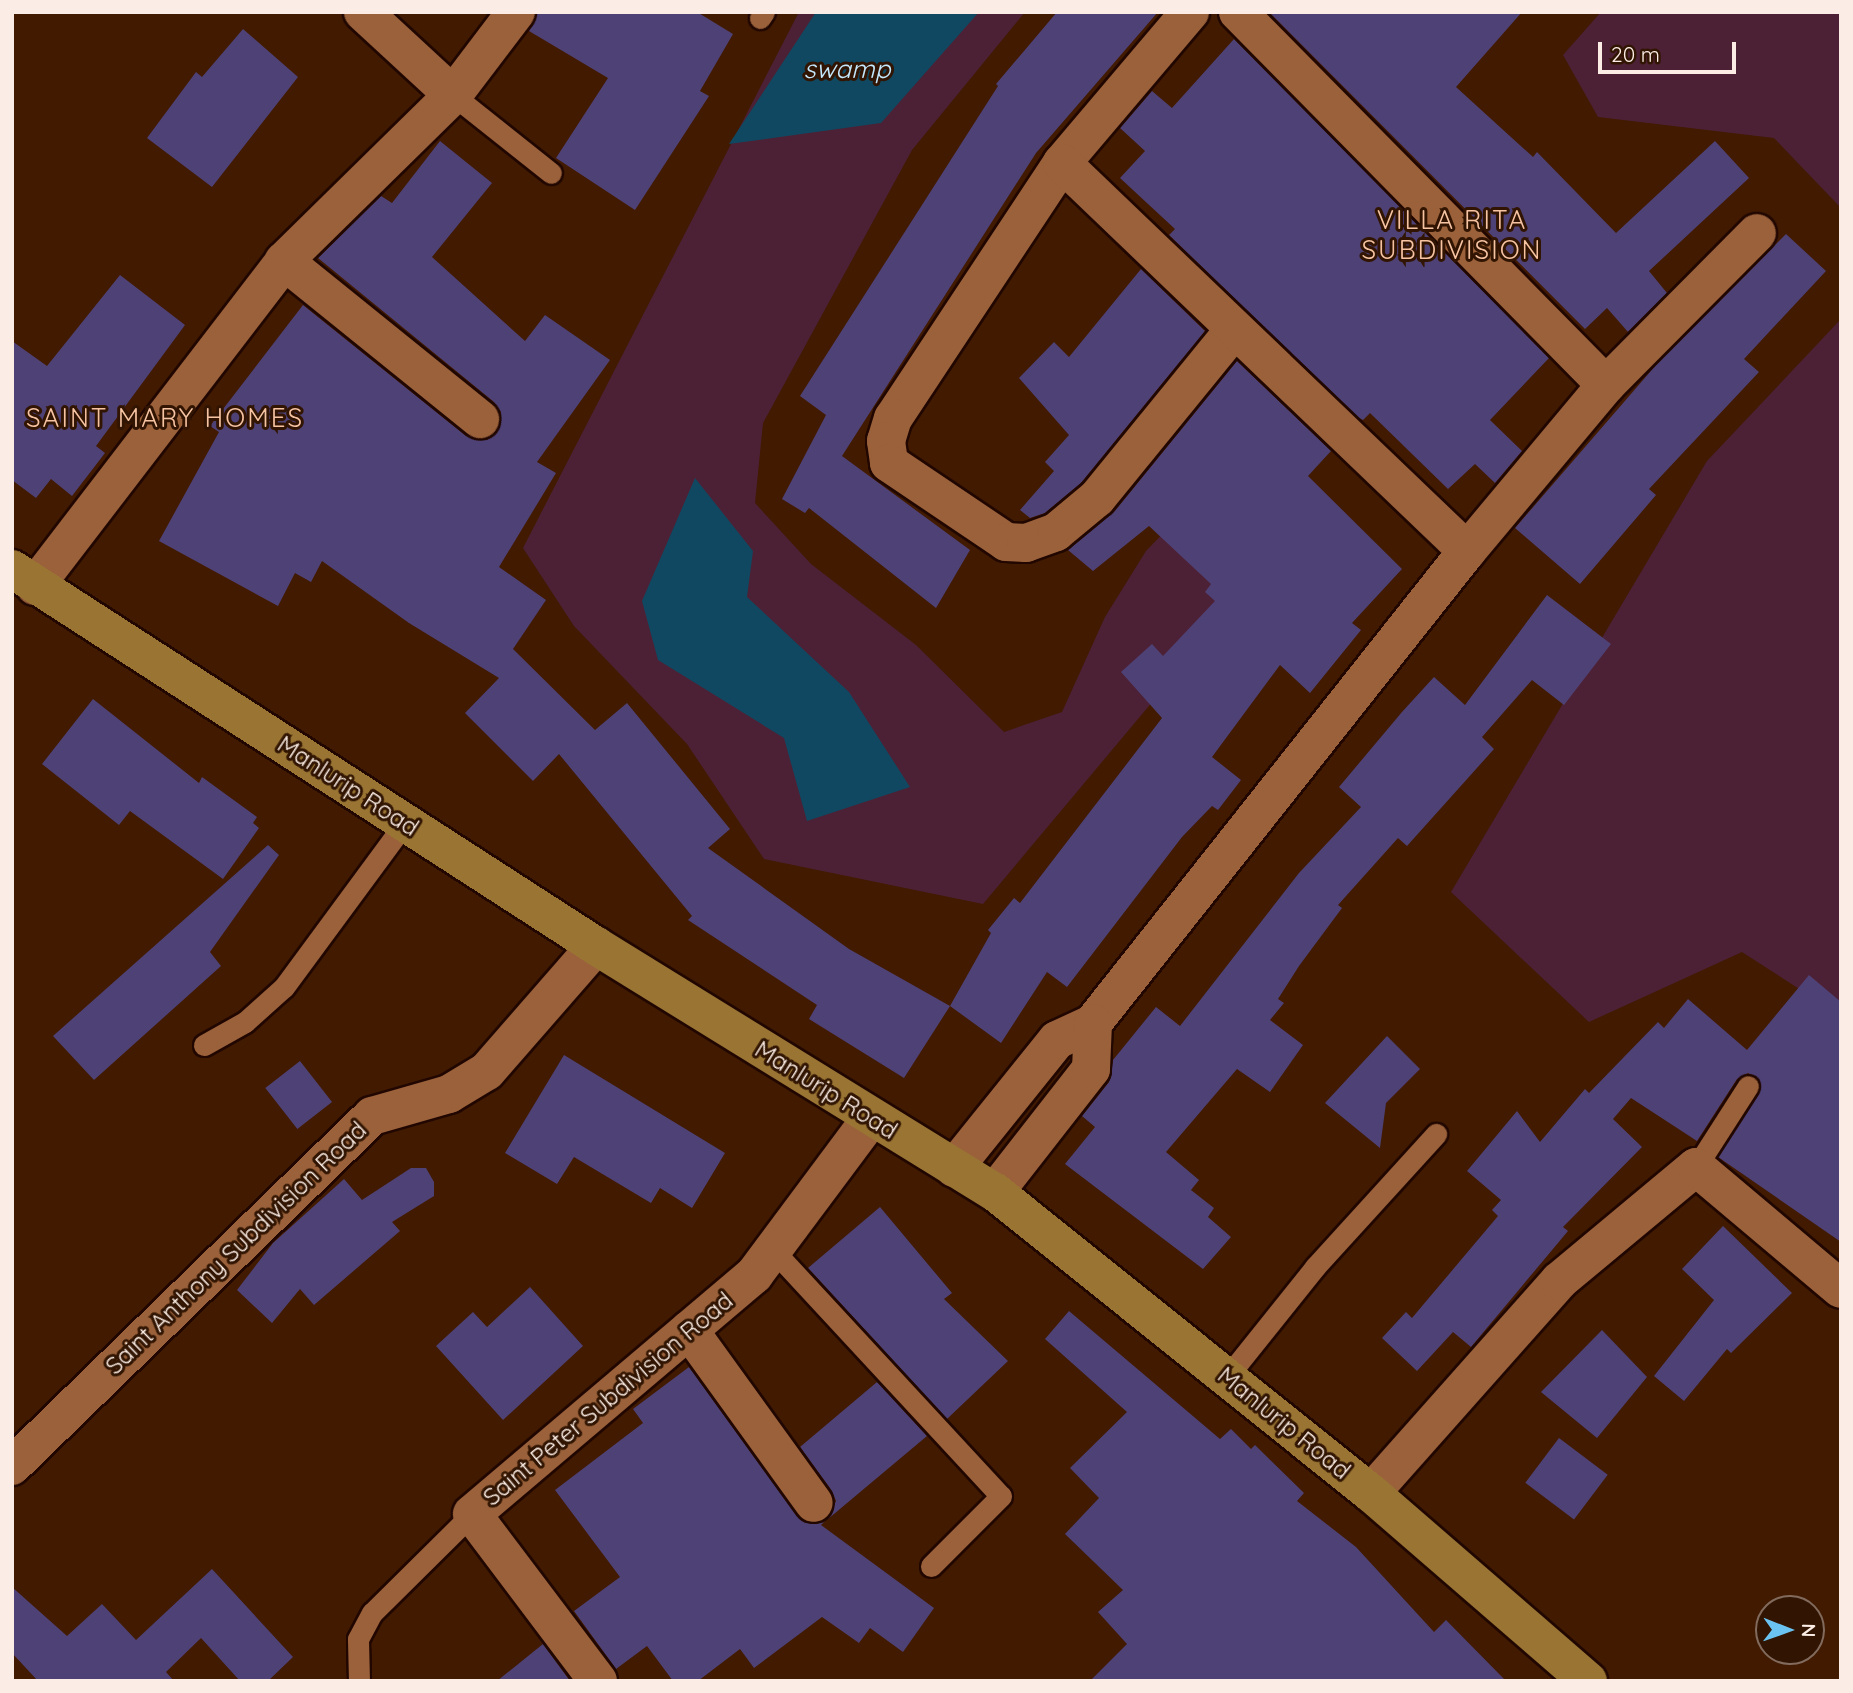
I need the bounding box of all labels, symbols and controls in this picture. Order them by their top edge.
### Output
scale bar [1601,28,1739,72]
text: 20 m [1611,41,1660,67]
water label: swamp [803,53,891,85]
district label: VILLA RITA SUBDIVISION [1363,204,1541,266]
district label: SAINT MARY HOMES [28,402,302,434]
street label: Manlurip Road [272,730,424,842]
street label: Manlurip Road [750,1035,902,1145]
street label: Saint Anthony Subdivision Road [100,1116,372,1380]
street label: Saint Peter Subdivision Road [477,1286,739,1512]
street label: Manlurip Road [1212,1361,1356,1485]
north arrow [1755,1595,1825,1665]
text: N [1797,1623,1821,1638]

